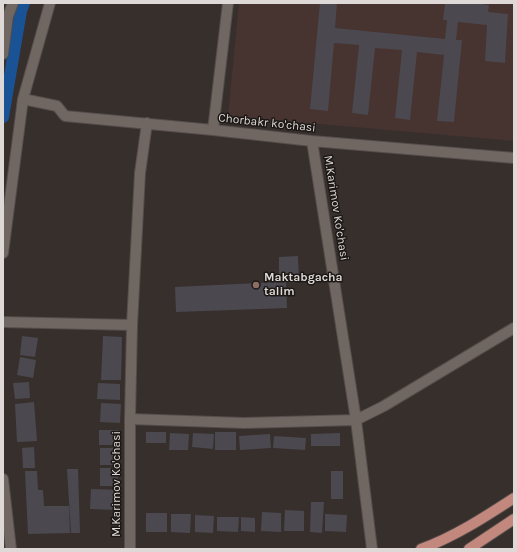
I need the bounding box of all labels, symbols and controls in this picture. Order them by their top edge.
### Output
street label: Chorbakr ko'chasi [218,111,316,135]
street label: M.Karimov Ko'chasi [321,154,351,262]
place label: Maktabgacha talim [264,271,343,299]
marker: Maktabgacha talim [251,280,261,290]
street label: M.Karimov Ko'chasi [110,431,124,537]

